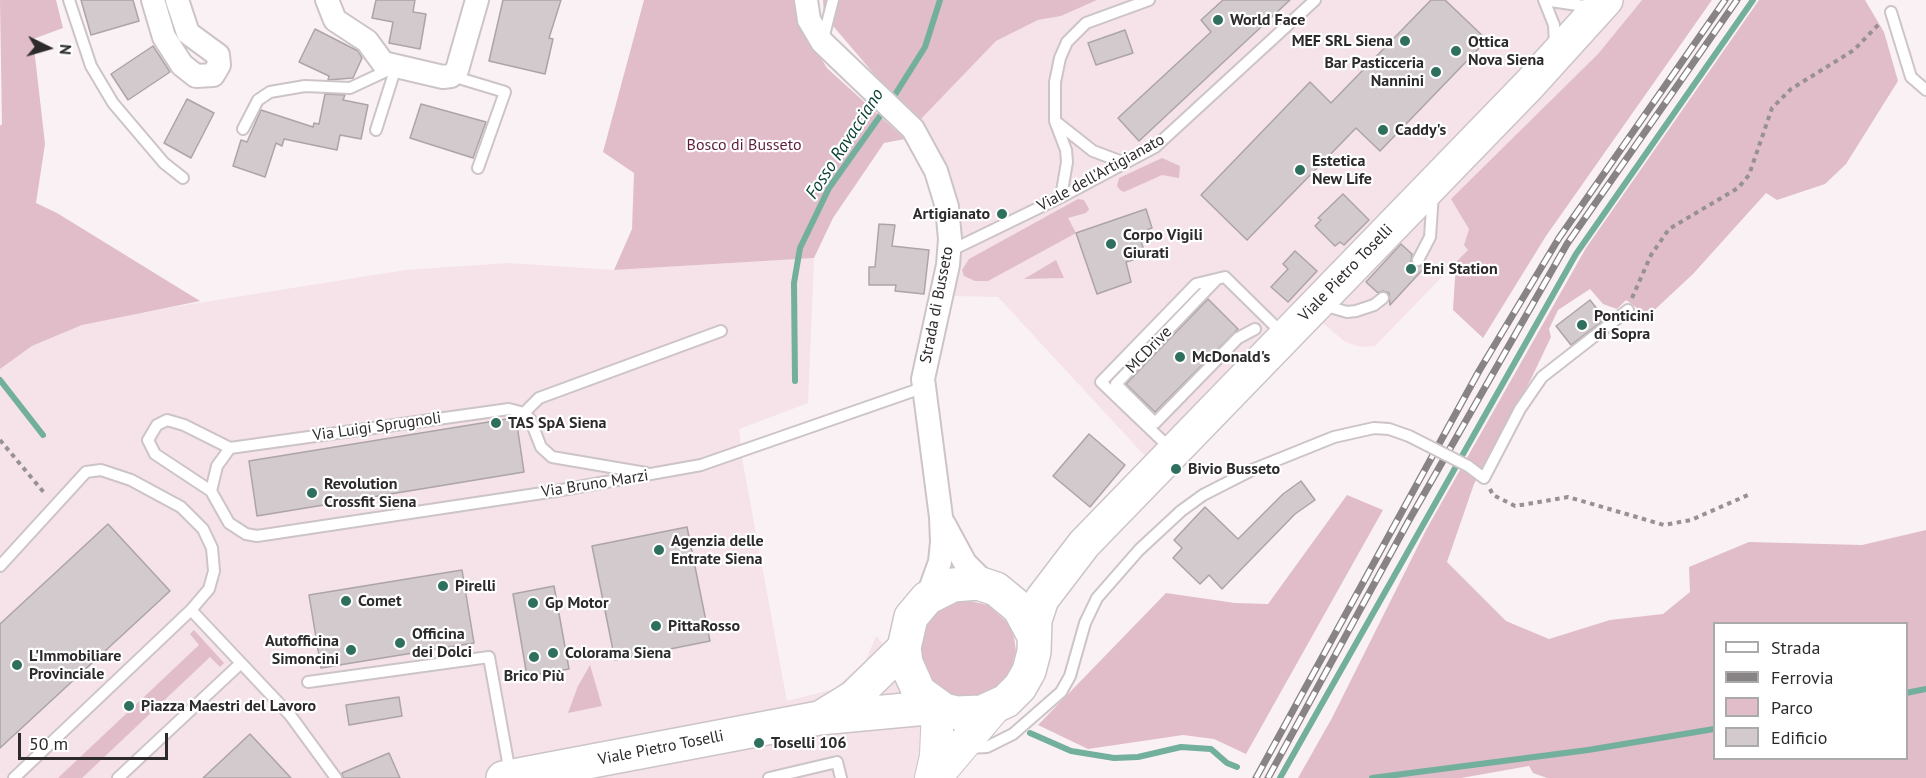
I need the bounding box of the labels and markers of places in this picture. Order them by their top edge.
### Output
place label: World Face [1230,10,1305,30]
marker: World Face [1211,13,1225,27]
place label: MEF SRL Siena [1292,31,1393,51]
place label: Ottica Nova Siena [1468,32,1544,70]
marker: MEF SRL Siena [1398,34,1412,48]
marker: Ottica Nova Siena [1449,44,1463,58]
place label: Bar Pasticceria Nannini [1324,53,1424,91]
marker: Bar Pasticceria Nannini [1429,65,1443,79]
place label: Caddy's [1395,120,1446,140]
marker: Caddy's [1376,123,1390,137]
place label: Estetica New Life [1312,151,1372,189]
marker: Estetica New Life [1293,163,1307,177]
place label: Artigianato [913,204,990,224]
marker: Artigianato [995,207,1009,221]
place label: Corpo Vigili Giurati [1123,225,1203,263]
marker: Corpo Vigili Giurati [1104,237,1118,251]
place label: Eni Station [1423,259,1498,279]
marker: Eni Station [1404,262,1418,276]
place label: Ponticini di Sopra [1594,306,1654,344]
marker: Ponticini di Sopra [1575,318,1589,332]
place label: McDonald's [1192,347,1270,367]
marker: McDonald's [1173,350,1187,364]
place label: TAS SpA Siena [508,413,606,433]
marker: TAS SpA Siena [489,416,503,430]
place label: Bivio Busseto [1188,459,1280,479]
marker: Bivio Busseto [1169,462,1183,476]
place label: Revolution Crossfit Siena [324,474,417,512]
marker: Revolution Crossfit Siena [305,486,319,500]
place label: Agenzia delle Entrate Siena [671,531,764,569]
marker: Agenzia delle Entrate Siena [652,543,666,557]
place label: Pirelli [455,576,496,596]
marker: Pirelli [436,579,450,593]
place label: Comet [358,591,402,611]
place label: Gp Motor [545,593,609,613]
marker: Comet [339,594,353,608]
marker: Gp Motor [526,596,540,610]
place label: PittaRosso [668,616,740,636]
marker: PittaRosso [649,619,663,633]
place label: Officina dei Dolci [412,624,472,662]
place label: Autofficina Simoncini [265,631,339,669]
marker: Officina dei Dolci [393,636,407,650]
marker: Autofficina Simoncini [344,643,358,657]
place label: Colorama Siena [565,643,671,663]
place label: L'Immobiliare Provinciale [29,646,121,684]
marker: Colorama Siena [546,646,560,660]
marker: Brico Più [527,650,541,664]
marker: L'Immobiliare Provinciale [10,658,24,672]
place label: Brico Più [504,666,564,686]
place label: Piazza Maestri del Lavoro [141,696,316,716]
marker: Piazza Maestri del Lavoro [122,699,136,713]
place label: Toselli 106 [771,733,846,753]
marker: Toselli 106 [752,736,766,750]

